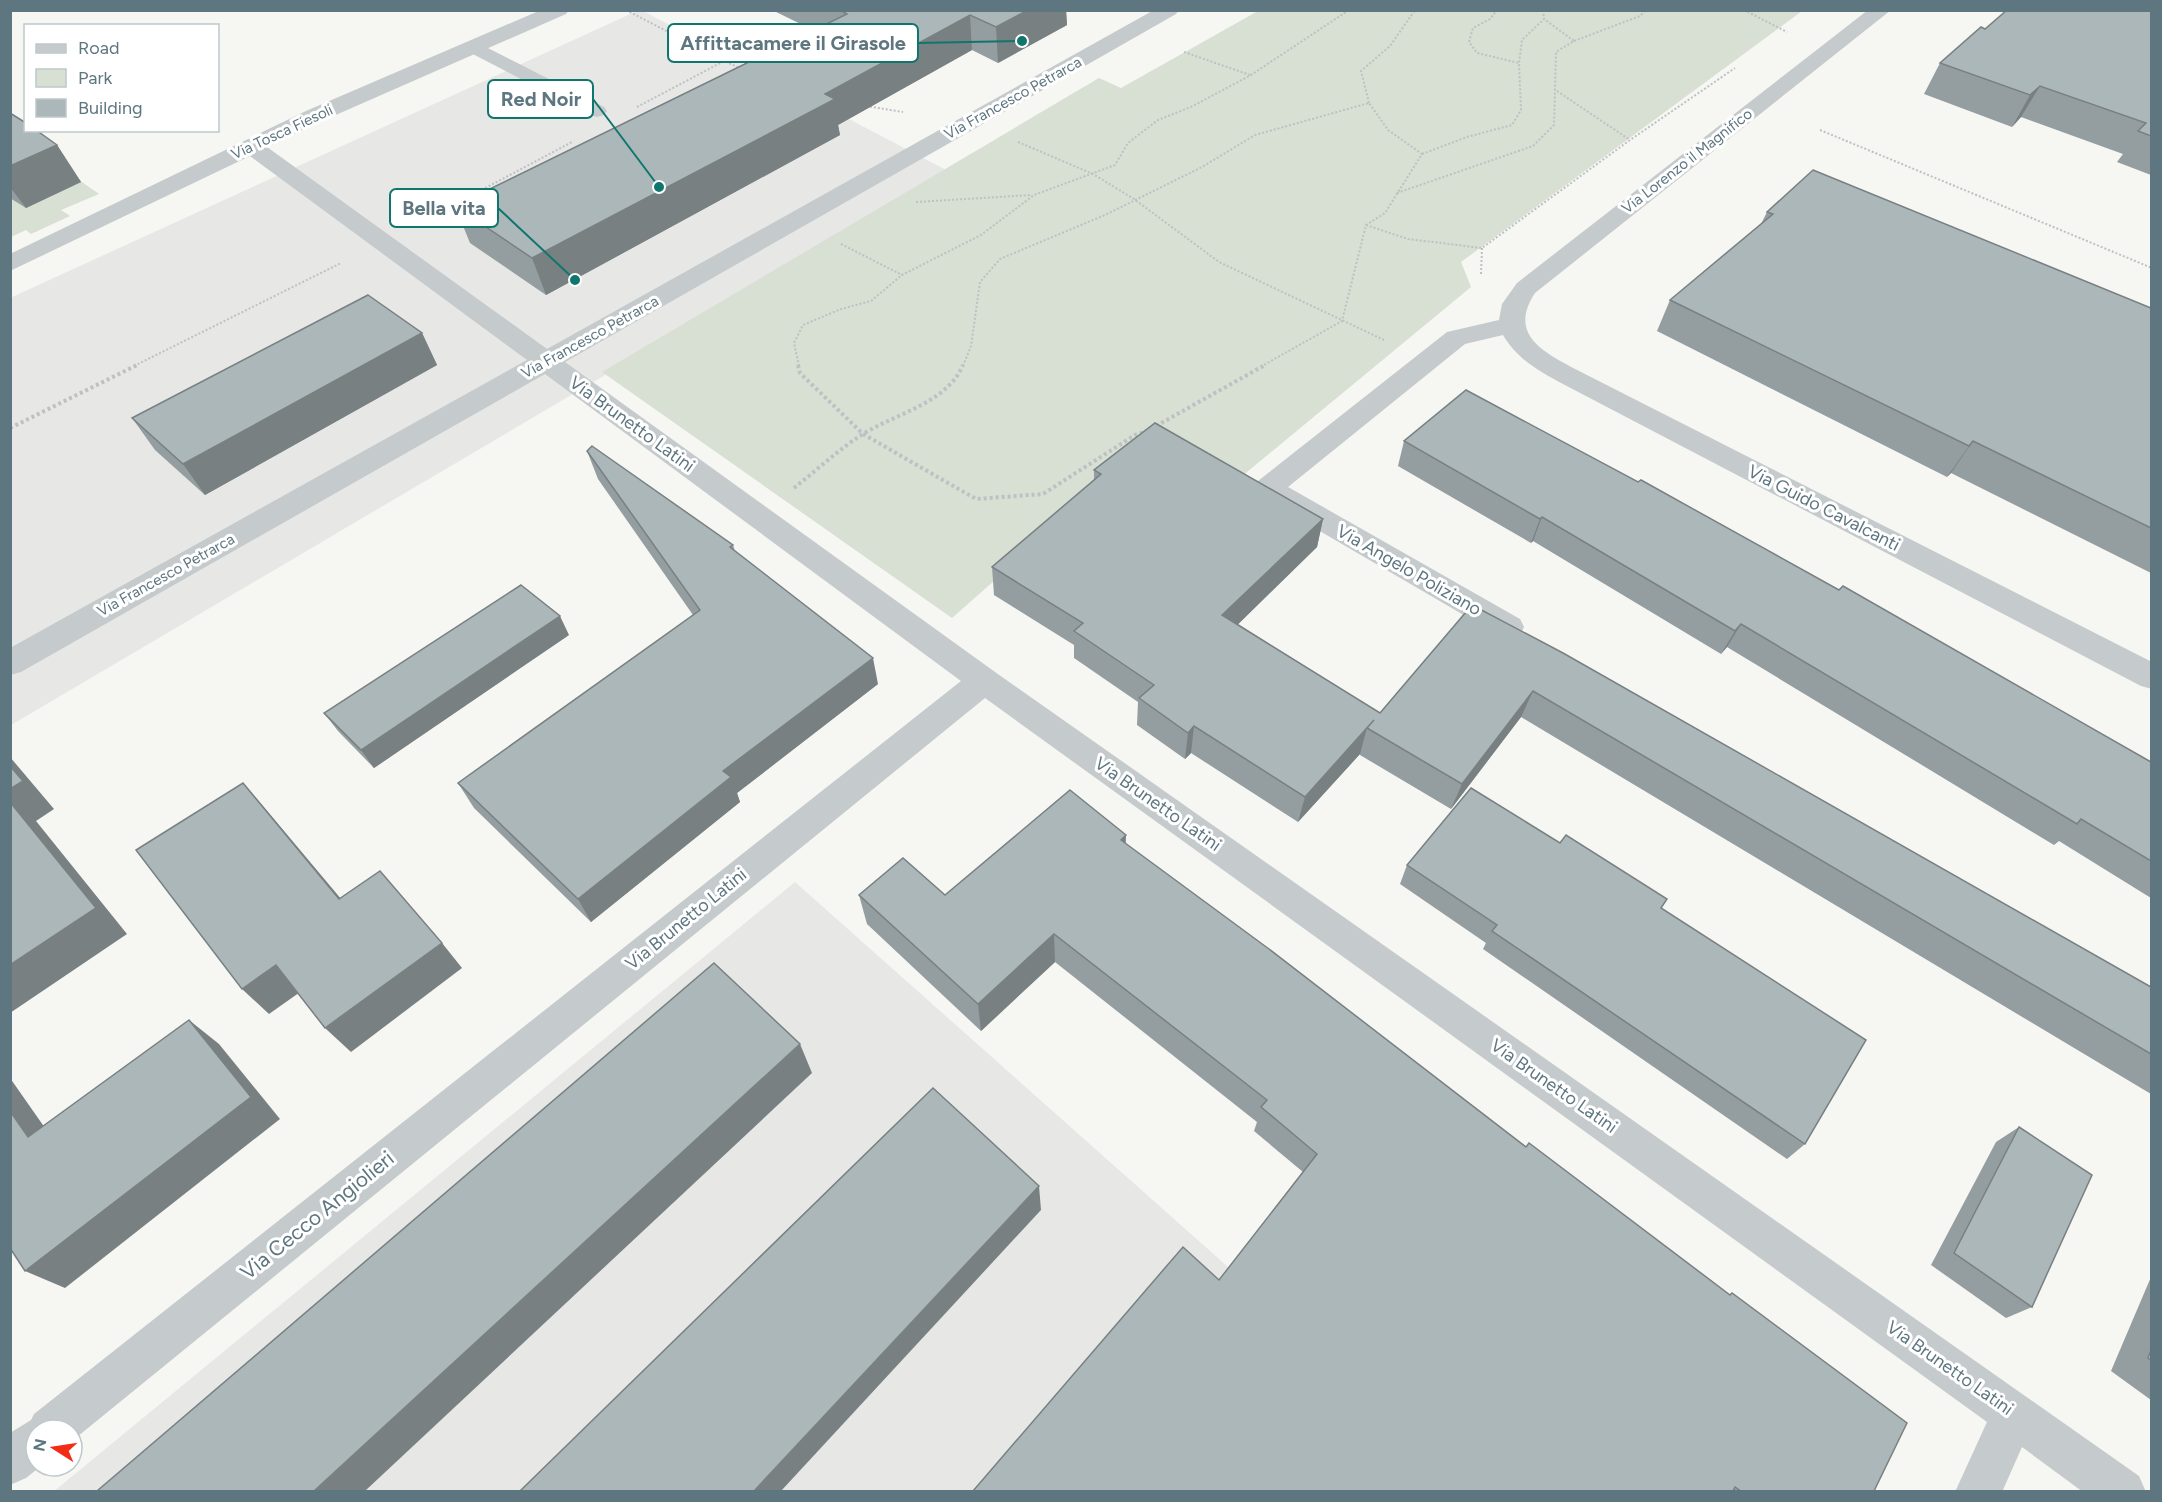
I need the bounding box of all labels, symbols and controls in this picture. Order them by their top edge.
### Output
legend [24,24,219,132]
callout: Affittacamere il Girasole [668,24,918,62]
text: Affittacamere il Girasole [680,31,906,55]
text: Road [78,37,119,59]
street label: Via Francesco Petrarca [941,53,1085,143]
text: Park [78,67,113,89]
callout: Red Noir [488,80,593,118]
text: Red Noir [501,87,582,111]
text: Building [78,97,143,119]
street label: Via Tosca Fiesoli [228,101,336,163]
street label: Via Lorenzo il Magnifico [1618,104,1756,217]
callout: Bella vita [390,189,498,227]
text: Bella vita [402,196,486,220]
street label: Via Francesco Petrarca [518,292,662,382]
street label: Via Brunetto Latini [565,371,699,477]
street label: Via Guido Cavalcanti [1744,460,1904,556]
street label: Via Angelo Poliziano [1333,520,1485,620]
street label: Via Francesco Petrarca [94,530,238,620]
street label: Via Brunetto Latini [1090,752,1226,856]
street label: Via Brunetto Latini [621,863,751,975]
street label: Via Brunetto Latini [1486,1034,1622,1138]
street label: Via Cecco Angiolieri [235,1145,399,1285]
street label: Via Brunetto Latini [1882,1316,2018,1420]
north arrow [24,1418,84,1478]
text: N [29,1437,50,1453]

